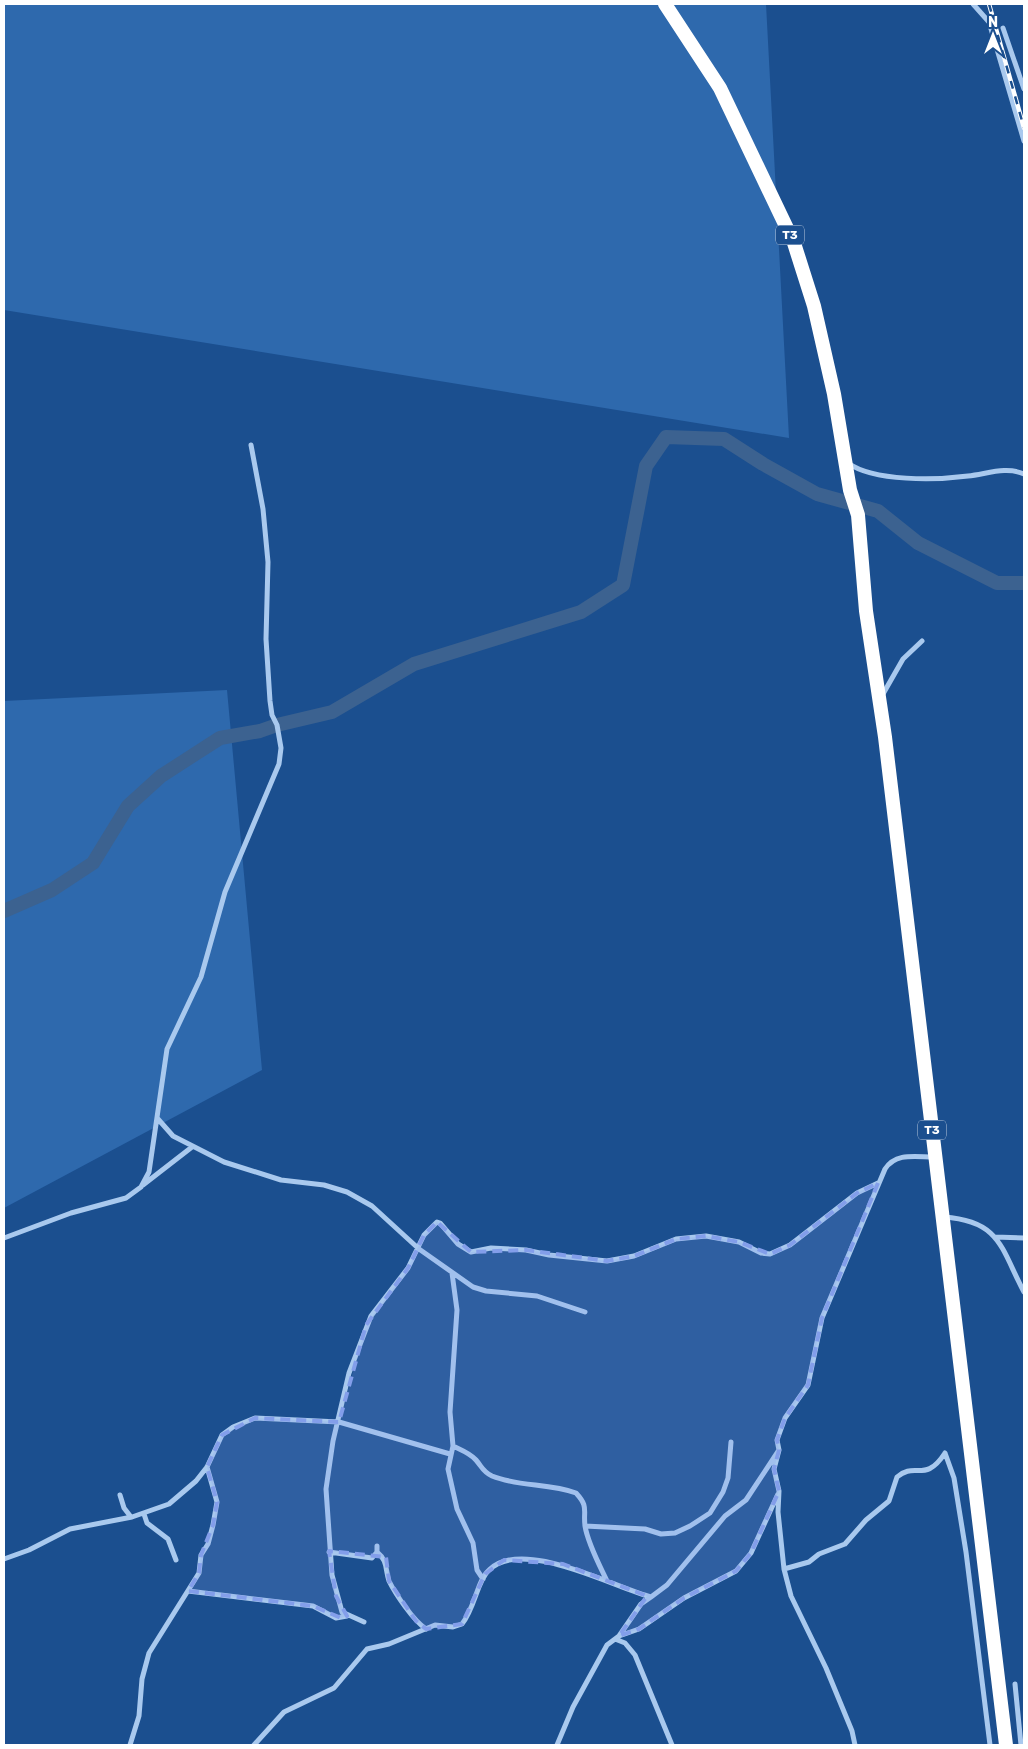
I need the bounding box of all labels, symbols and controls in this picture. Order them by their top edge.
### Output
north arrow [968,10,1018,60]
text: N [988,14,998,31]
road number: T3 [776,226,804,244]
road number: T3 [918,1120,946,1140]

